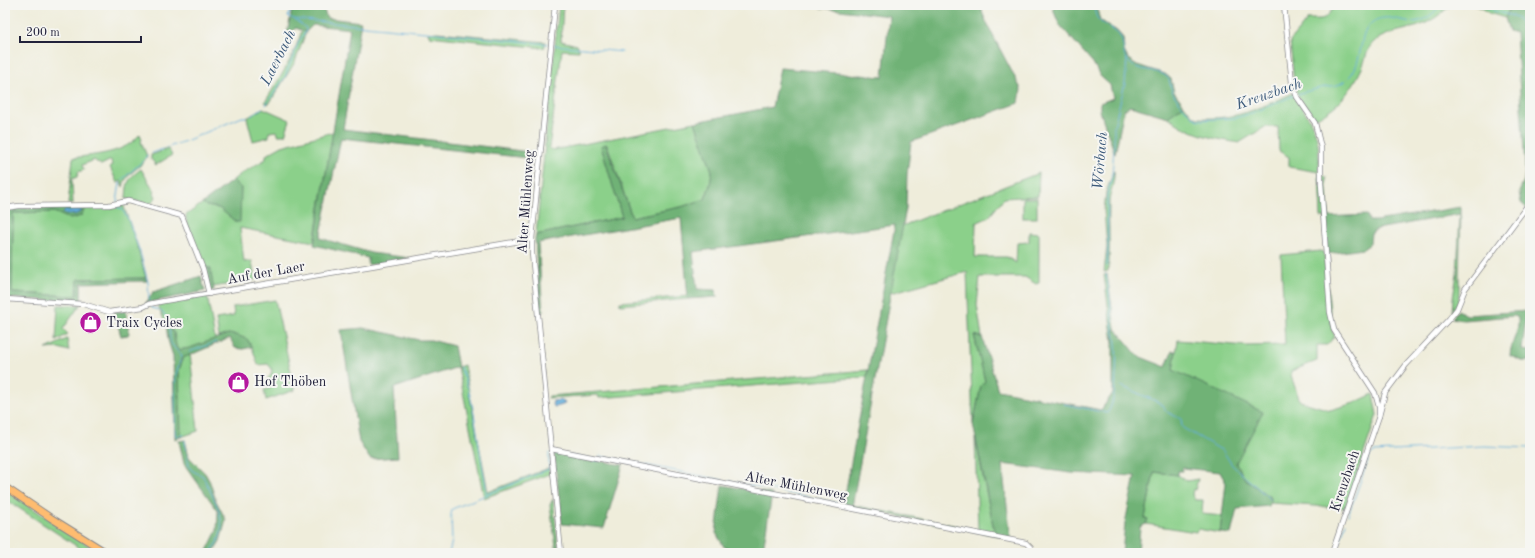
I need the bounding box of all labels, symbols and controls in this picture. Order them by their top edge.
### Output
scale bar [20,18,141,44]
text: 200 m [26,27,60,39]
water label: Laerbach [258,28,299,89]
water label: Kreuzbach [1233,77,1304,114]
water label: Wörbach [1091,131,1111,191]
street label: Alter Mühlenweg [515,149,537,255]
street label: Auf der Laer [226,259,306,287]
shop icon: Traix Cycles [77,310,103,336]
place label: Traix Cycles [106,316,182,330]
shop icon: Hof Thöben [226,369,252,395]
place label: Hof Thöben [254,375,327,389]
street label: Kreuzbach [1328,448,1362,514]
street label: Alter Mühlenweg [743,469,849,503]

